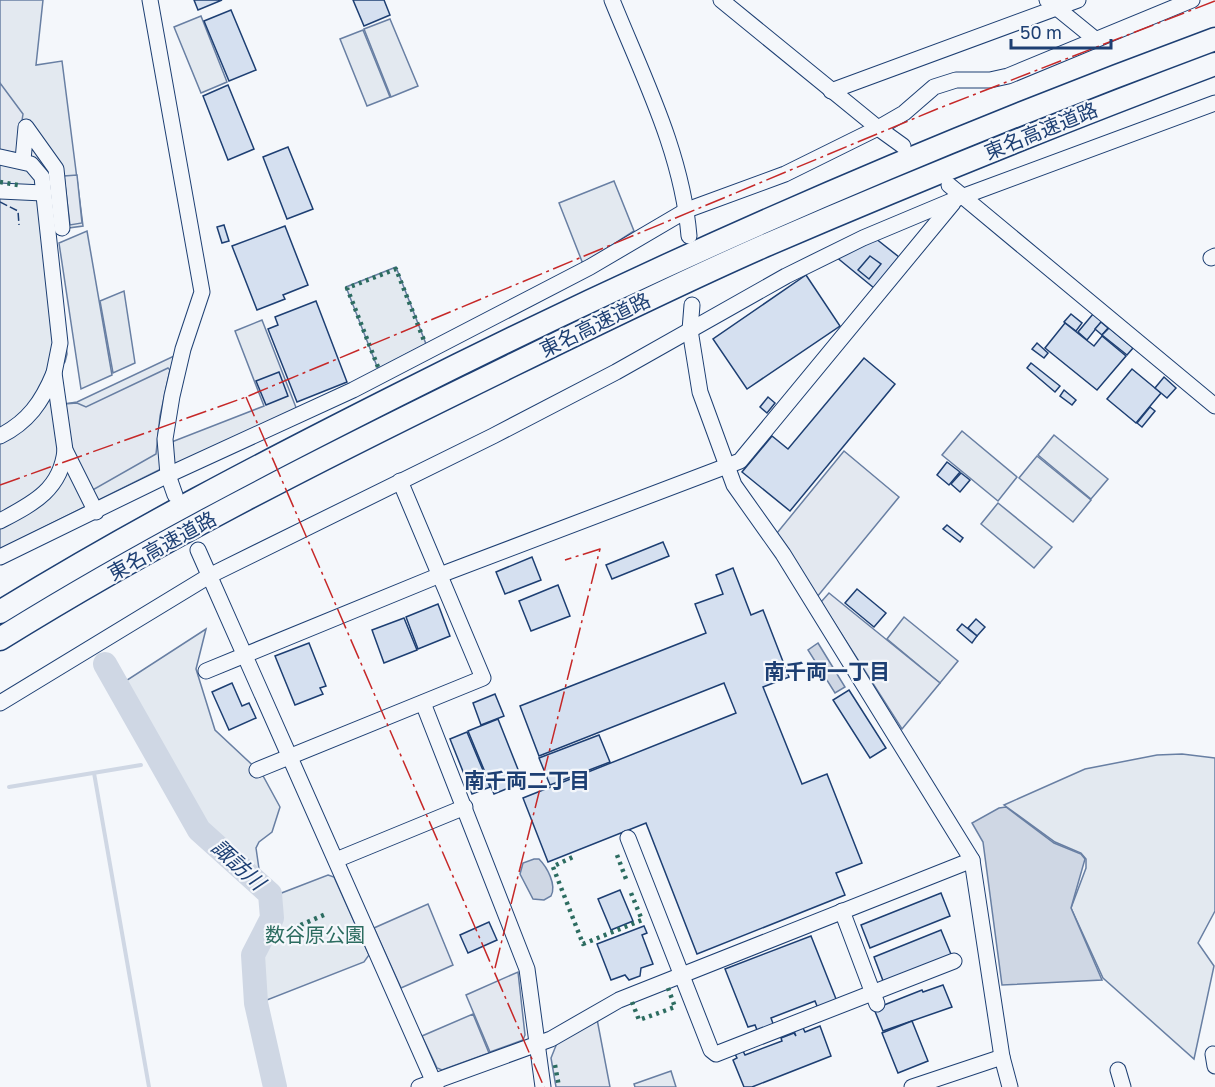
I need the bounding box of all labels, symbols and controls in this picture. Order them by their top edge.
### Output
scale bar [1011,12,1112,50]
text: 50 m [1020,21,1062,43]
street label: 東名高速道路 [980,96,1101,164]
street label: 東名高速道路 [535,287,654,361]
street label: 東名高速道路 [103,506,220,585]
district label: 南千両一丁目 [764,658,890,684]
district label: 南千両二丁目 [464,767,590,793]
water label: 諏訪川 [207,834,272,896]
park label: 数谷原公園 [265,922,365,946]

